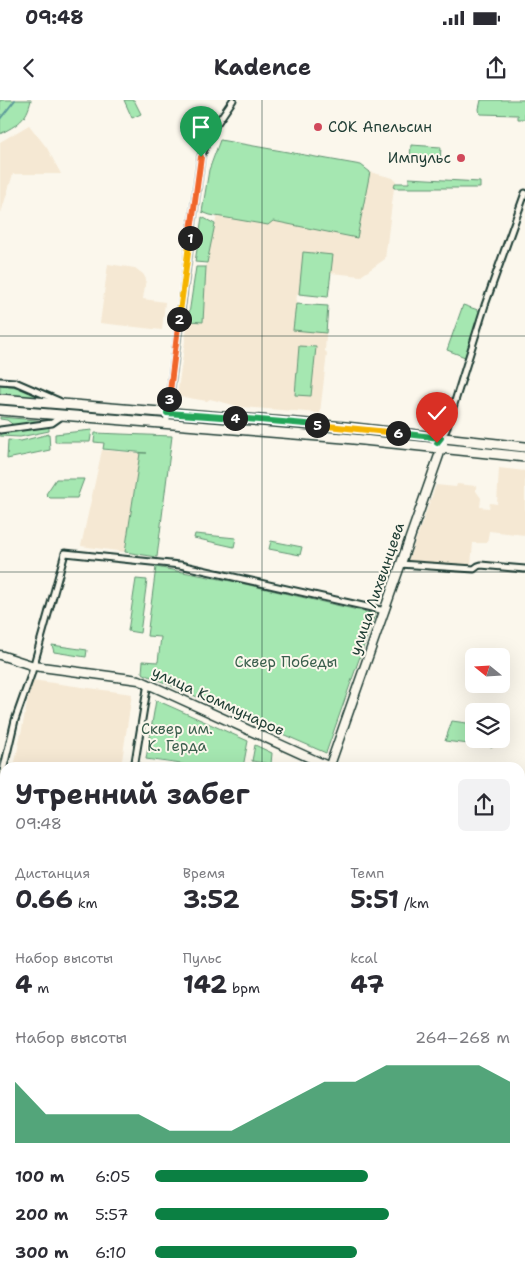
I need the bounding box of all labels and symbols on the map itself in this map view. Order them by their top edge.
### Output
pin [180,106,222,157]
place label: СОК Апельсин [328,117,432,137]
marker: СОК Апельсин [312,121,324,133]
place label: Импульс [388,148,451,168]
marker: Импульс [455,152,467,164]
pin: 1 [178,226,202,250]
pin: 2 [166,306,192,332]
pin: 3 [156,386,182,412]
pin [416,392,458,443]
pin: 4 [222,406,248,430]
pin: 5 [304,412,330,438]
pin: 6 [386,420,410,446]
street label: улица Лихвинцева [345,519,409,658]
north arrow [465,648,510,692]
park label: Сквер Победы [235,652,337,672]
street label: улица Коммунаров [149,662,287,740]
park label: Сквер им. К. Герда [141,719,213,756]

